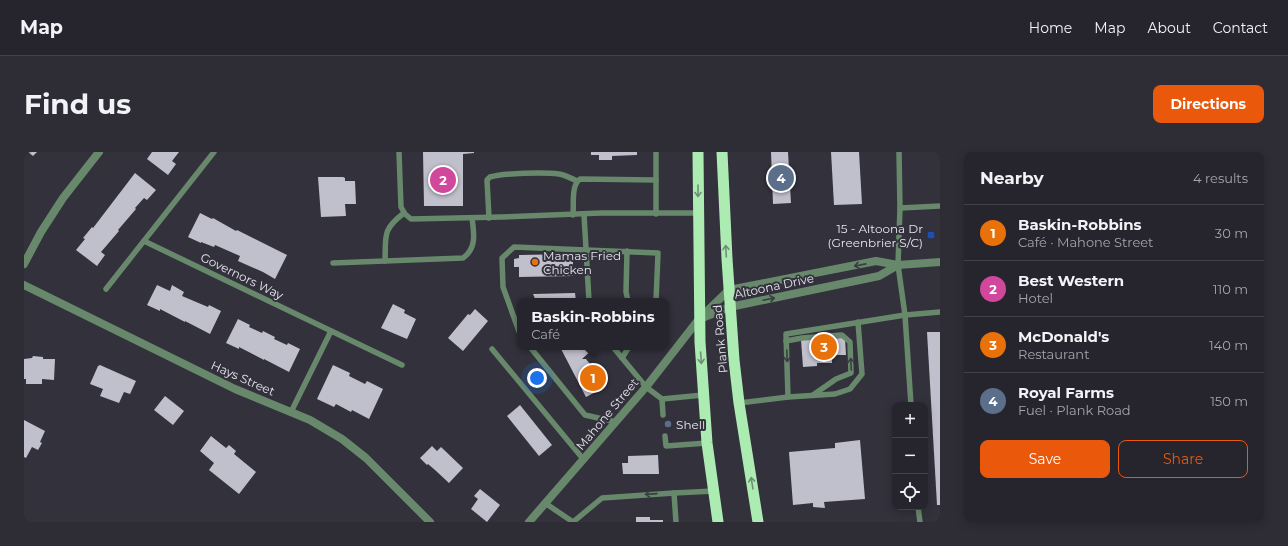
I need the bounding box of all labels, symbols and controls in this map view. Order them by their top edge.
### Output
text: Map [20,16,63,39]
text: Home [1029,19,1072,37]
text: Map [1094,19,1125,37]
text: About [1147,19,1191,37]
text: Contact [1213,19,1268,37]
button: Directions [1153,85,1264,123]
text: Find us [24,87,131,121]
pin: 4 [768,163,794,193]
pin: 2 [430,165,456,195]
text: Nearby [980,168,1044,188]
text: 4 results [1193,170,1248,186]
one-way arrow [694,184,702,197]
text: Baskin-Robbins [1018,215,1142,234]
place label: 15 - Altoona Dr (Greenbrier S/C) [828,221,923,250]
text: 1 [990,225,996,241]
text: 30 m [1215,225,1248,241]
marker: 15 - Altoona Dr (Greenbrier S/C) [926,230,936,240]
text: Café · Mahone Street [1018,234,1153,250]
one-way arrow [722,245,730,258]
place label: Mamas Fried Chicken [543,248,621,277]
street label: Governors Way [198,249,286,303]
marker: Mamas Fried Chicken [530,257,540,267]
one-way arrow [854,261,867,269]
street label: Altoona Drive [733,270,815,302]
text: Best Western [1018,271,1124,290]
text: 2 [989,281,997,297]
text: 110 m [1213,281,1248,297]
text: Hotel [1018,290,1053,306]
one-way arrow [762,295,775,303]
popup [517,298,669,350]
street label: Plank Road [710,304,730,374]
text: Baskin-Robbins [531,307,655,326]
text: Café [531,326,560,342]
text: McDonald's [1018,327,1109,346]
pin: 3 [811,332,837,362]
text: 3 [989,337,997,353]
text: 140 m [1209,337,1248,353]
text: Restaurant [1018,346,1089,362]
one-way arrow [783,349,790,362]
one-way arrow [697,351,704,364]
street label: Hays Street [209,357,277,399]
one-way arrow [847,358,855,371]
pin: 1 [580,363,606,393]
your location [527,368,547,388]
street label: Mahone Street [573,375,641,453]
text: Royal Farms [1018,383,1114,402]
text: 4 [989,393,997,409]
text: 150 m [1210,393,1248,409]
map controls [892,402,928,510]
button: + [892,402,928,438]
text: Fuel · Plank Road [1018,402,1131,418]
place label: Shell [676,417,705,432]
marker: Shell [663,419,673,429]
button: − [892,438,928,474]
button: Save [980,440,1110,478]
button: Share [1118,440,1248,478]
button: locate [892,474,928,510]
one-way arrow [748,477,756,490]
one-way arrow [645,491,658,498]

